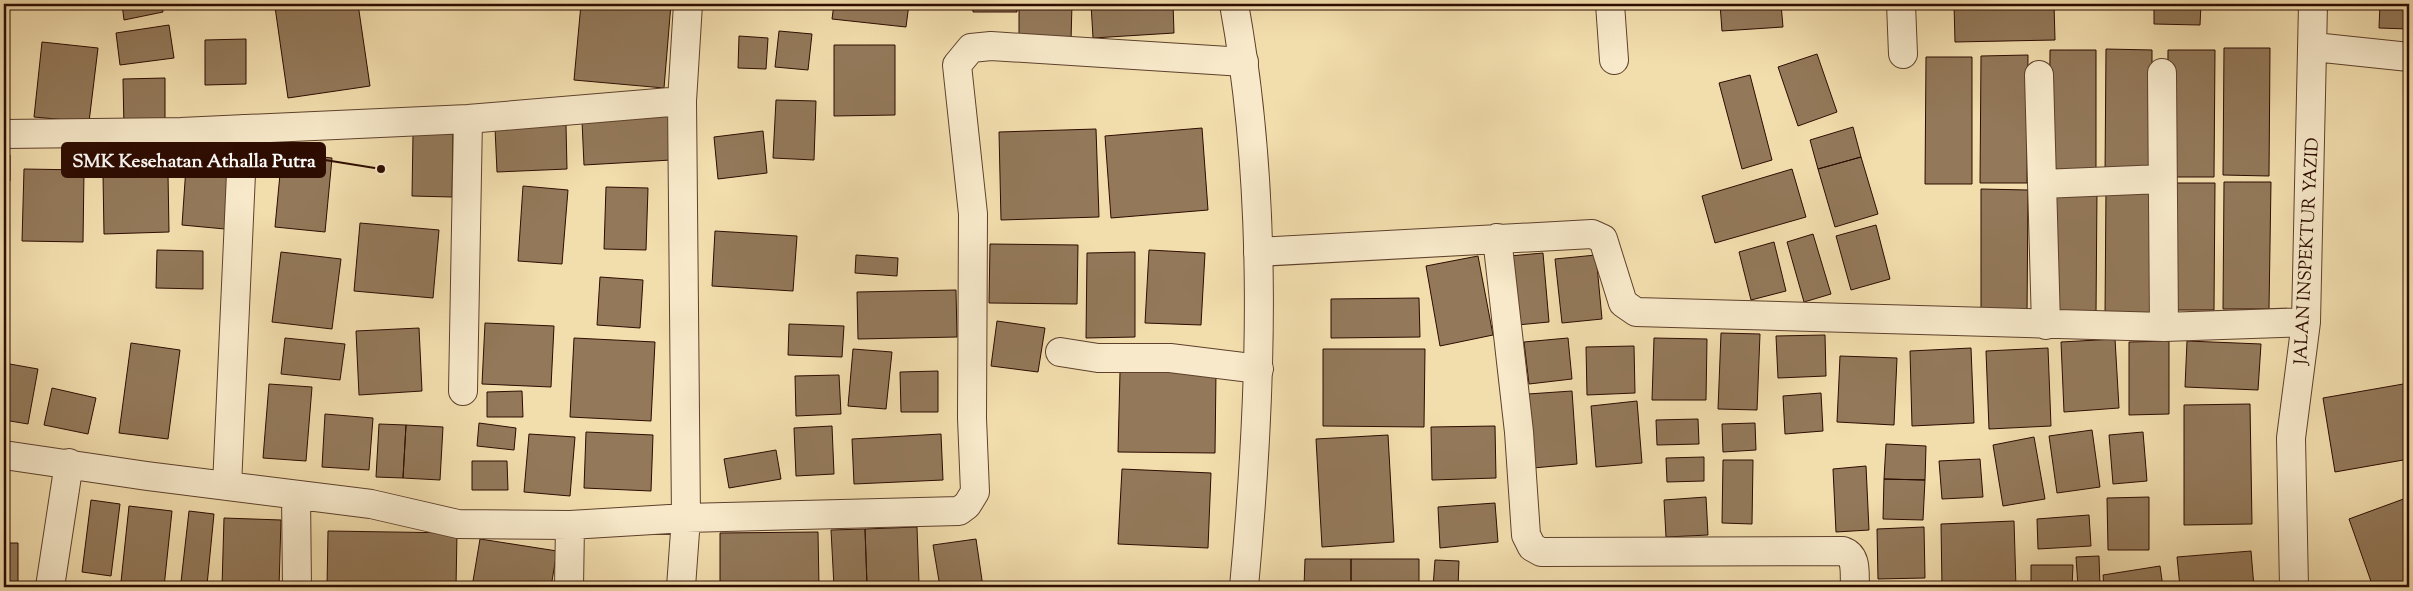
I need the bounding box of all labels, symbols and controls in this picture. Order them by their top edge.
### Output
street label: JALAN INSPEKTUR YAZID [2289,137,2327,366]
callout: SMK Kesehatan Athalla Putra [62,143,325,177]
text: SMK Kesehatan Athalla Putra [72,149,316,176]

